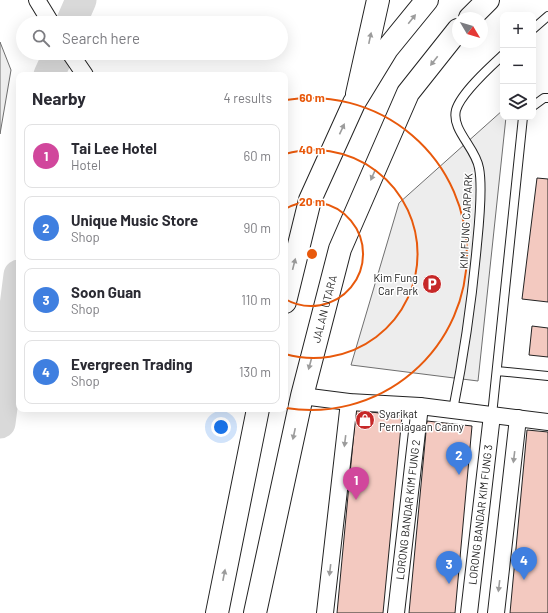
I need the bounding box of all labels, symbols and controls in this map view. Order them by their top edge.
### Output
north arrow [452,12,488,48]
map controls [500,12,536,120]
button: + [500,12,536,48]
one-way arrow [407,14,416,25]
search box [16,16,288,60]
icon: search [30,27,52,49]
text: Search here [62,29,140,47]
one-way arrow [368,32,374,44]
button: − [500,48,536,84]
one-way arrow [430,56,438,67]
button: layers [500,84,536,120]
text: Nearby [32,88,86,108]
text: 4 results [224,90,272,106]
text: 60 m [299,90,325,104]
one-way arrow [339,123,346,135]
text: Tai Lee Hotel [71,139,157,157]
text: 40 m [299,142,325,156]
text: 1 [44,148,48,164]
text: 60 m [244,148,271,164]
text: Hotel [71,157,101,173]
one-way arrow [370,169,376,180]
street label: KIM FUNG CARPARK [457,172,475,269]
text: 20 m [299,194,325,208]
text: Unique Music Store [71,211,198,229]
text: 2 [42,220,50,236]
text: 90 m [244,220,271,236]
text: Shop [71,229,100,245]
centre of rings [305,247,319,261]
one-way arrow [292,258,298,270]
place label: Kim Fung Car Park [373,271,418,297]
street label: JALAN UTARA [309,273,339,344]
parking icon: Kim Fung Car Park [421,273,443,295]
text: Soon Guan [71,283,141,301]
text: 3 [42,292,50,308]
text: 110 m [241,292,271,308]
text: Shop [71,301,100,317]
text: Evergreen Trading [71,355,193,373]
one-way arrow [307,358,313,370]
text: 4 [42,364,50,380]
text: 130 m [239,364,271,380]
text: Shop [71,373,100,389]
place label: Syarikat Perniagaan Canny [379,407,464,433]
shop icon: Syarikat Perniagaan Canny [354,409,376,431]
your location [211,417,231,437]
one-way arrow [290,428,296,440]
one-way arrow [342,435,348,447]
street label: LORONG BANDAR KIM FUNG 2 [393,439,422,581]
pin: 2 [446,442,472,475]
street label: LORONG BANDAR KIM FUNG 3 [465,444,495,585]
one-way arrow [511,451,517,463]
pin: 1 [343,467,369,500]
pin: 4 [511,547,537,580]
pin: 3 [436,551,462,584]
one-way arrow [327,564,333,576]
one-way arrow [222,569,228,581]
one-way arrow [496,580,502,592]

